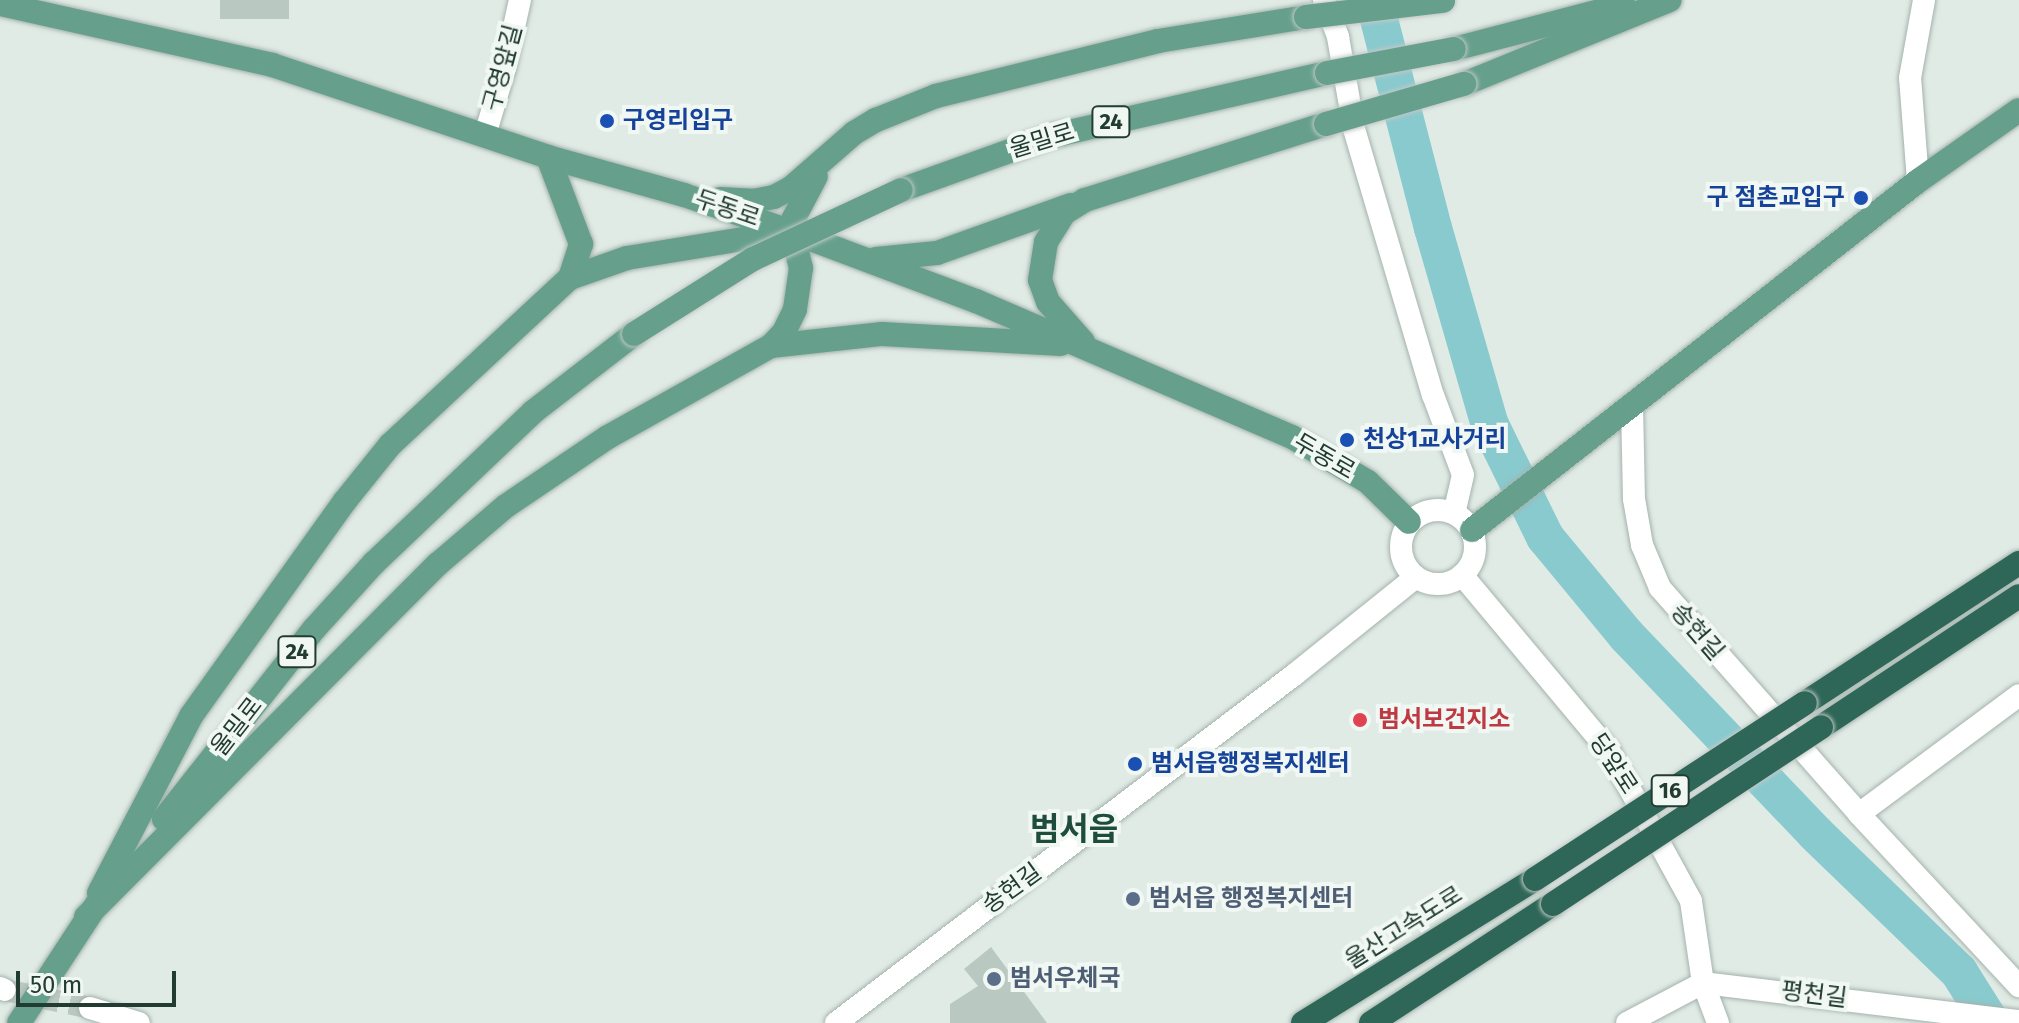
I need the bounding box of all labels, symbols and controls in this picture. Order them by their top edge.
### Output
street label: 구영앞길 [478,22,528,114]
road number: 24 [1091,104,1131,140]
place label: 구영리입구 [623,107,733,135]
marker: 구영리입구 [598,112,616,130]
street label: 울밀로 [1006,118,1078,164]
place label: 구 점촌교입구 [1707,184,1845,212]
street label: 두동로 [691,185,763,233]
marker: 구 점촌교입구 [1852,189,1870,207]
place label: 천상1교사거리 [1363,426,1507,454]
street label: 두동로 [1288,428,1360,486]
marker: 천상1교사거리 [1338,431,1356,449]
street label: 송현길 [1664,598,1730,666]
road number: 24 [277,634,317,670]
street label: 울밀로 [205,692,269,762]
place label: 범서보건지소 [1378,706,1510,734]
marker: 범서보건지소 [1349,709,1371,731]
street label: 당앞로 [1583,728,1643,800]
place label: 범서읍행정복지센터 [1151,750,1350,778]
marker: 범서읍행정복지센터 [1126,755,1144,773]
road number: 16 [1650,773,1690,809]
district label: 범서읍 [1030,810,1118,848]
street label: 송현길 [977,858,1047,920]
street label: 울산고속도로 [1340,881,1468,975]
place label: 범서읍 행정복지센터 [1149,885,1353,913]
marker: 범서읍 행정복지센터 [1124,890,1142,908]
scale bar [20,955,180,1005]
place label: 범서우체국 [1010,965,1120,993]
marker: 범서우체국 [985,970,1003,988]
text: 50 m [30,971,82,999]
street label: 평천길 [1779,977,1849,1013]

